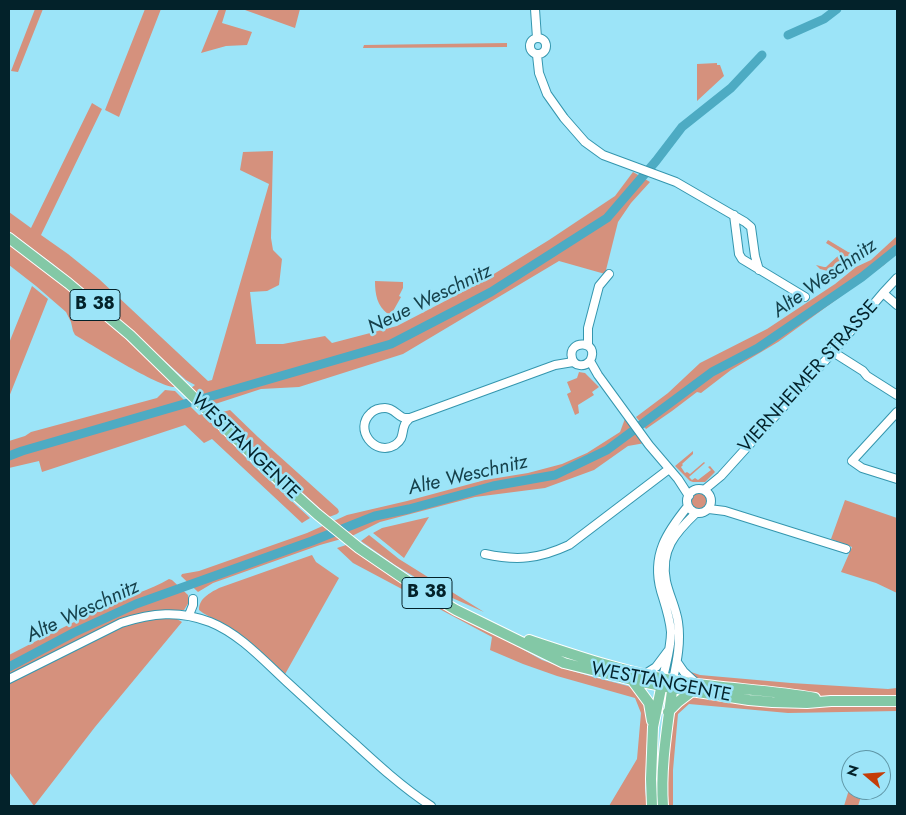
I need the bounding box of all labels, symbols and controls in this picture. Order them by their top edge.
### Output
water label: Alte Weschnitz [768,234,882,324]
water label: Neue Weschnitz [364,260,496,340]
road number: B 38 [70,290,120,320]
street label: VIERNHEIMER STRASSE [734,296,884,458]
street label: WESTTANGENTE [186,389,304,505]
water label: Alte Weschnitz [406,451,530,501]
water label: Alte Weschnitz [23,575,143,649]
road number: B 38 [402,578,452,608]
street label: WESTTANGENTE [589,658,733,708]
north arrow [841,750,891,800]
text: N [841,762,864,779]

